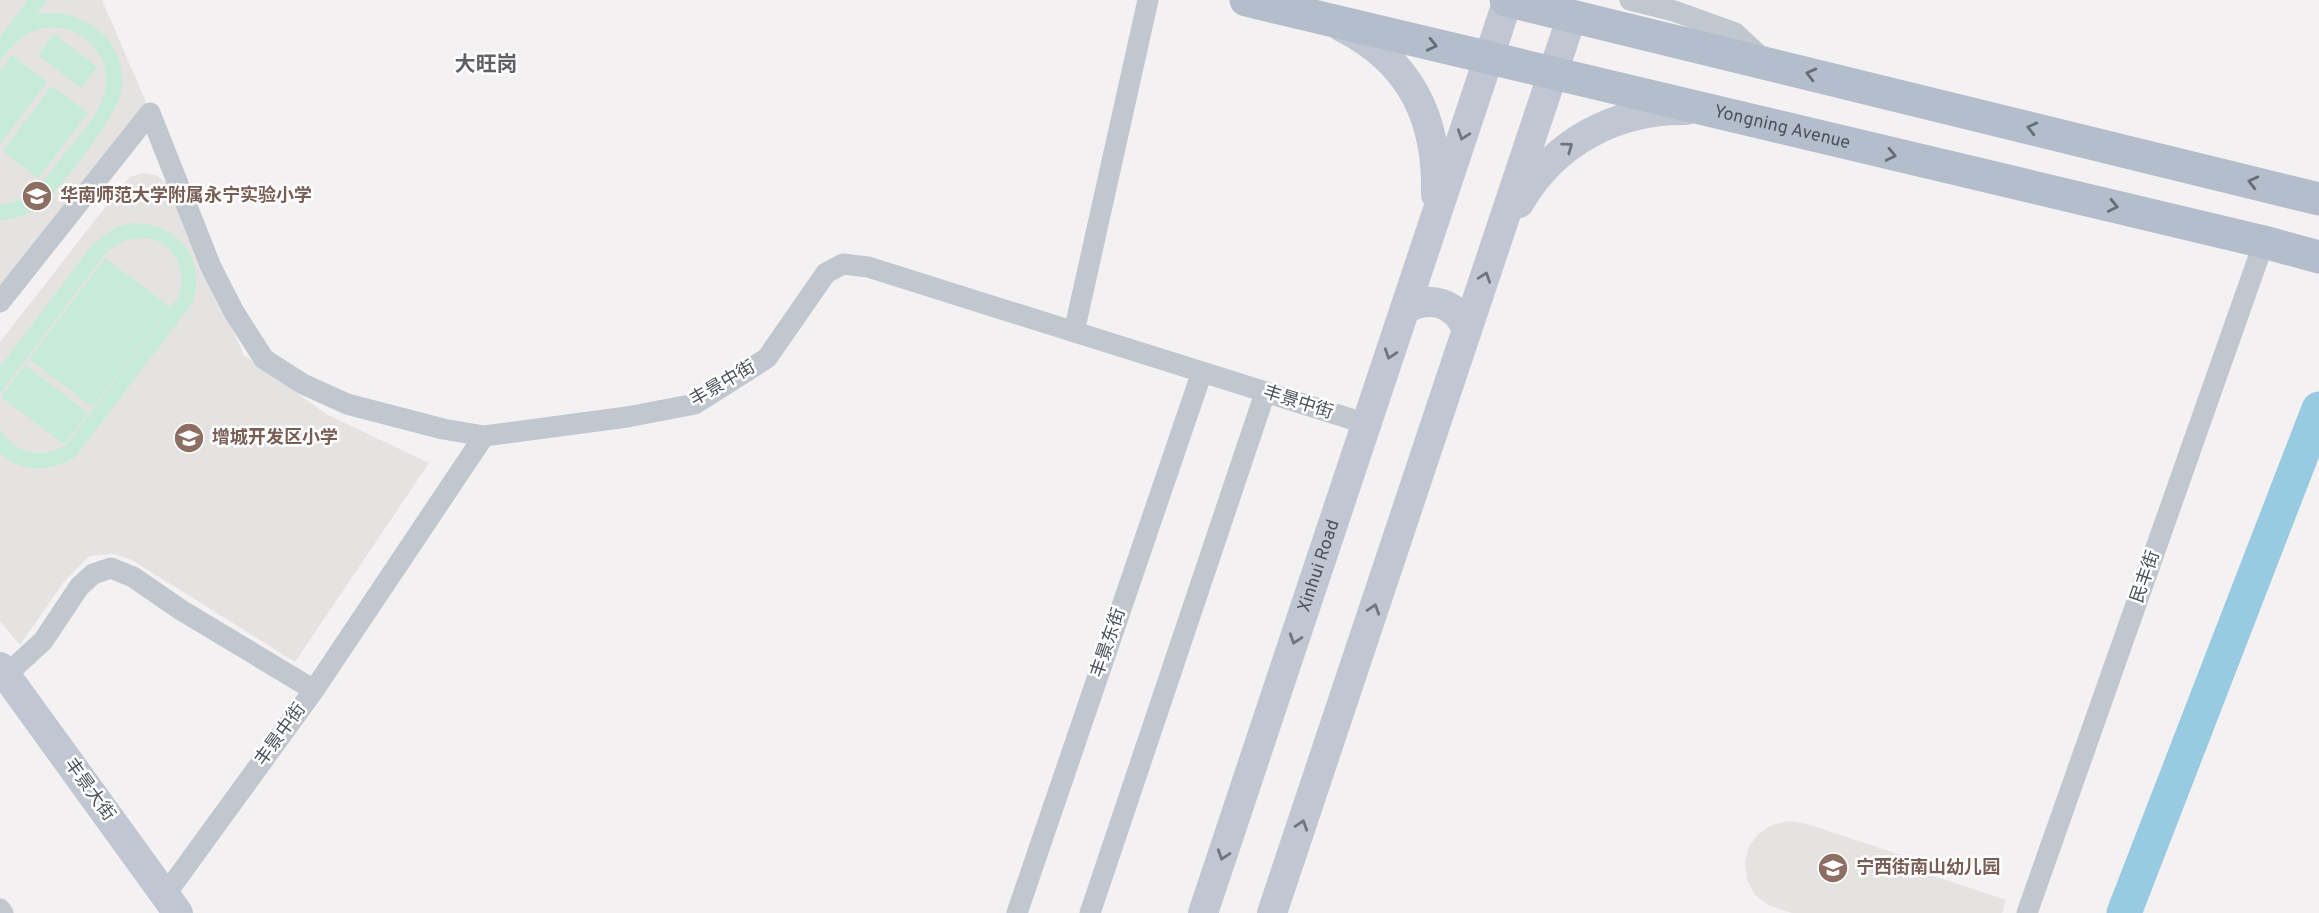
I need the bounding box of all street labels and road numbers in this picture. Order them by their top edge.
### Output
street label: Yongning Avenue [1712,100,1853,155]
street label: 丰景中街 [686,356,760,412]
street label: 丰景中街 [1260,381,1336,425]
street label: Xinhui Road [1293,517,1345,615]
street label: 民丰街 [2126,548,2166,606]
street label: 丰景东街 [1086,605,1132,681]
street label: 丰景中街 [251,699,311,771]
street label: 丰景大街 [59,754,119,826]

